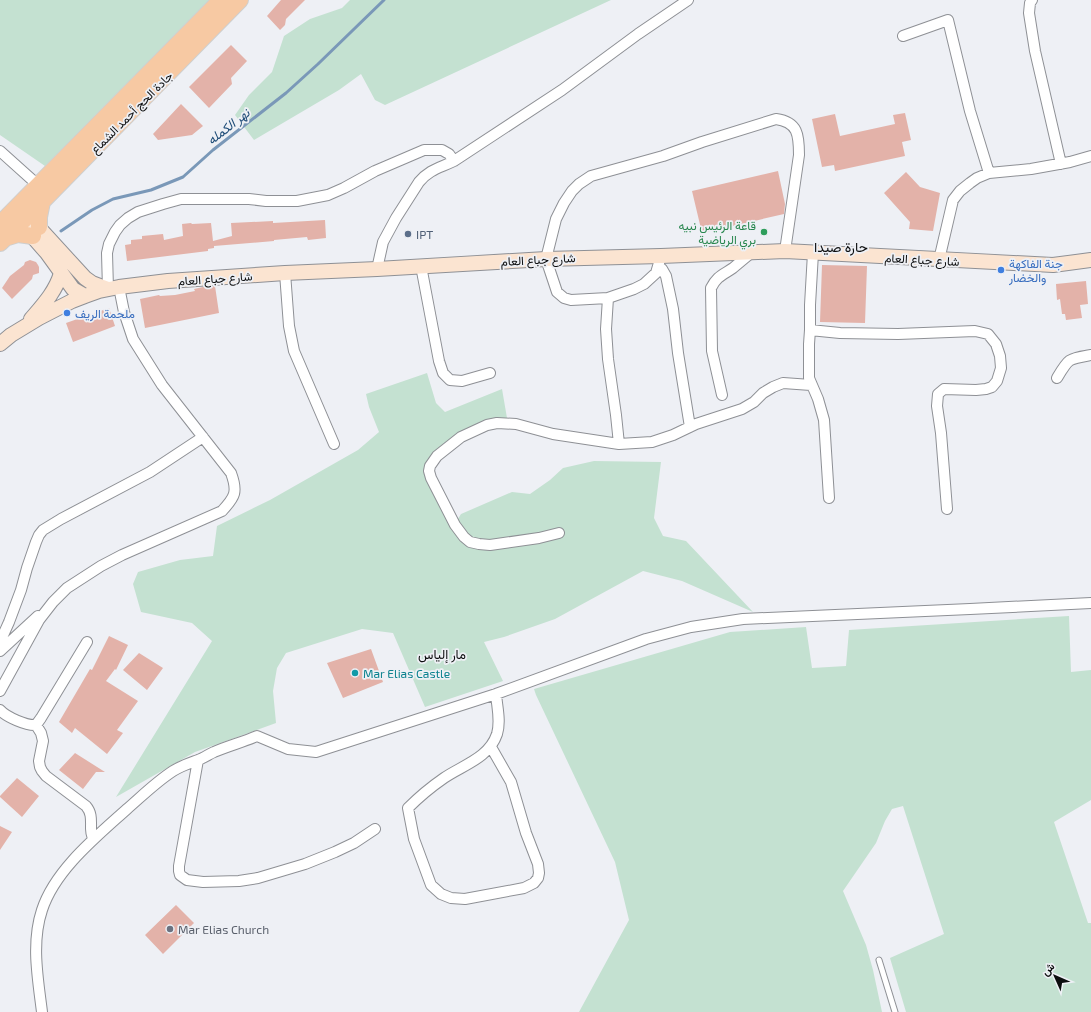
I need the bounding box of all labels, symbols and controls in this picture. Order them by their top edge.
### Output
street label: جادة الحج أحمد الشماع [87,68,177,158]
water label: نهر الكمله [203,104,254,148]
place label: قاعة الرئيس نبيه بري الرياضية [678,218,756,250]
place label: IPT [416,227,433,241]
marker: قاعة الرئيس نبيه بري الرياضية [759,227,769,237]
marker: IPT [403,229,413,239]
district label: حارة صيدا [814,238,868,256]
street label: شارع جباع العام [500,250,576,271]
street label: شارع جباع العام [884,250,960,271]
place label: جنة الفاكهة والخضار [1008,256,1063,286]
marker: جنة الفاكهة والخضار [996,265,1006,275]
street label: شارع جباع العام [177,268,253,291]
place label: ملحمة الريف [75,306,135,322]
marker: ملحمة الريف [62,308,72,318]
district label: مار إلياس [418,646,466,664]
place label: Mar Elias Castle [363,666,450,680]
marker: Mar Elias Castle [350,668,360,678]
place label: Mar Elias Church [178,922,269,936]
marker: Mar Elias Church [165,924,175,934]
north arrow [1035,956,1075,996]
text: ش [1038,959,1058,979]

